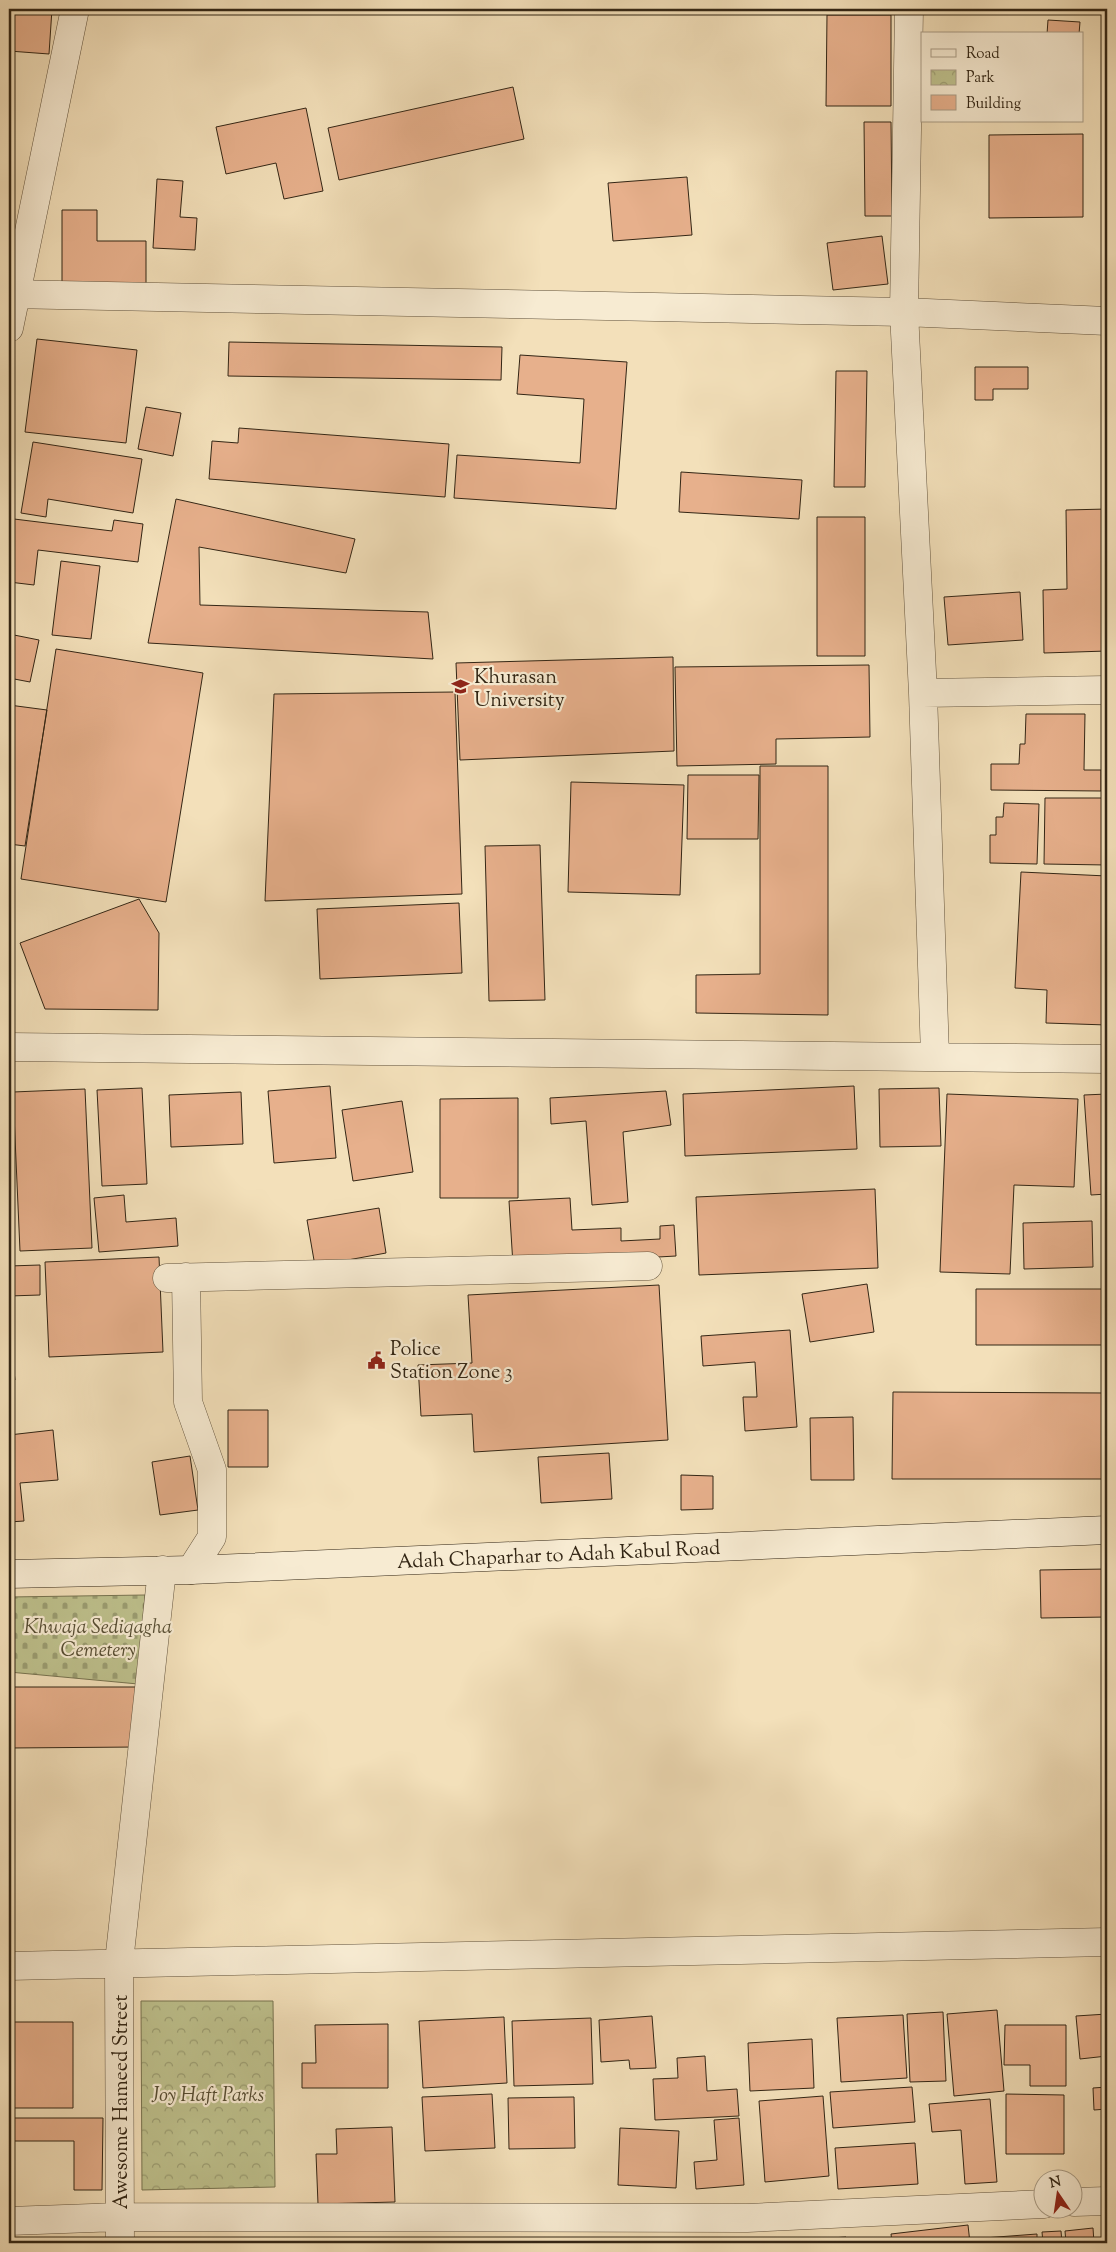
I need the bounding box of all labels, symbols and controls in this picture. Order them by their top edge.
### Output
legend [921,32,1084,122]
text: Road [966,44,1000,65]
text: Park [966,68,995,89]
text: Building [966,94,1021,115]
place label: Khurasan University [474,664,565,716]
school or university icon: Khurasan University [450,677,470,697]
place label: Police Station Zone 3 [390,1336,513,1388]
public building icon: Police Station Zone 3 [366,1350,386,1370]
street label: Adah Chaparhar to Adah Kabul Road [397,1535,721,1578]
park label: Khwaja Sediqagha Cemetery [24,1614,172,1666]
street label: Awesome Hameed Street [108,1994,137,2209]
park label: Joy Haft Parks [151,2082,265,2111]
north arrow [1034,2170,1084,2220]
text: N [1048,2172,1063,2194]

